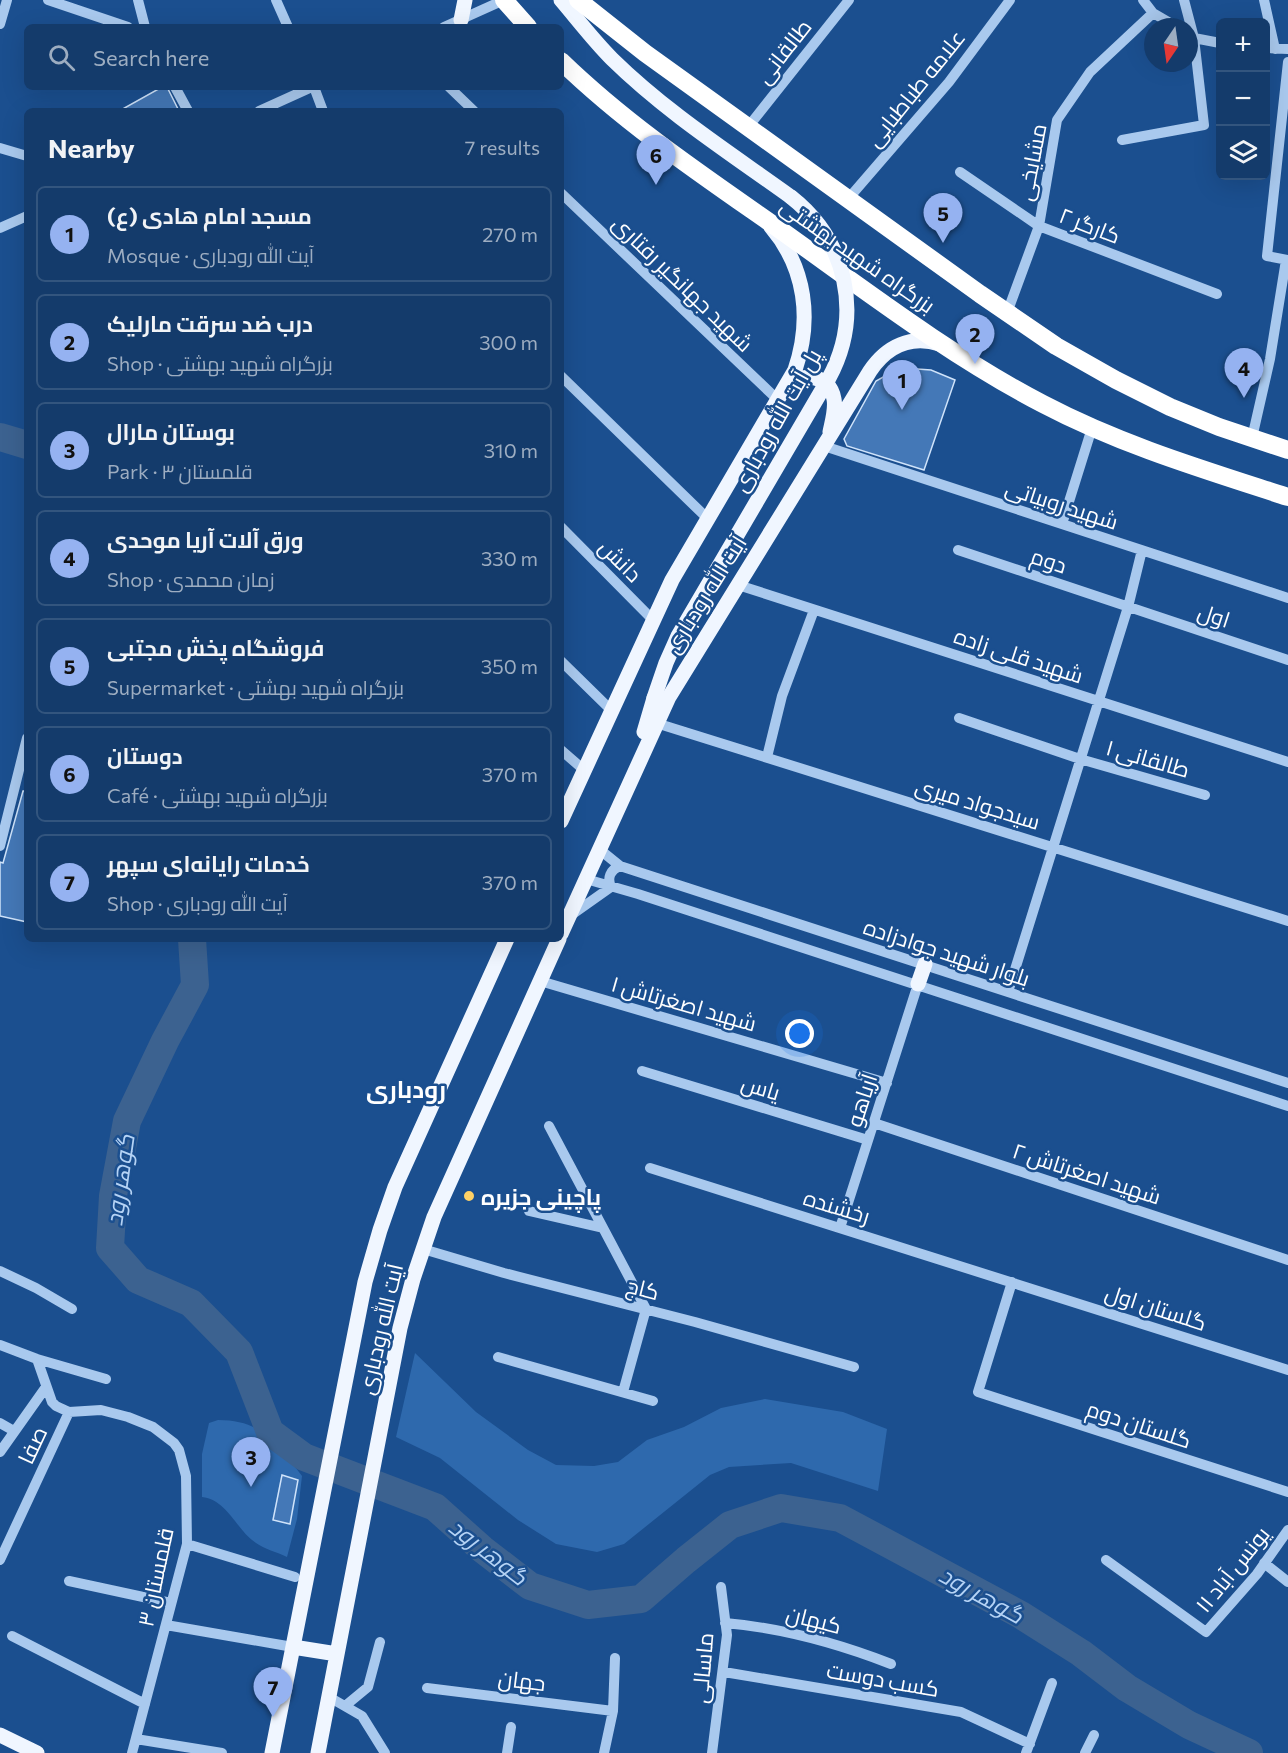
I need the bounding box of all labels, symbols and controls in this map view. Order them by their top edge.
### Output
street label: طالقانی [749,13,817,89]
north arrow [1144,18,1198,72]
map controls [1216,18,1270,180]
button: + [1216,18,1270,72]
search box [24,24,564,90]
street label: علامه طباطبایی [860,24,971,153]
icon: search [45,41,78,74]
text: Search here [93,44,209,71]
button: − [1216,72,1270,126]
street label: مشایخی [1010,121,1053,203]
button: layers [1216,126,1270,180]
text: Nearby [48,132,135,163]
text: 7 results [465,135,540,159]
pin: 6 [636,136,676,185]
street label: بزرگراه شهید بهشتی [775,191,941,319]
pin: 5 [924,194,962,243]
street label: کارگر ۲ [1056,201,1124,249]
text: مسجد امام هادی (ع) [107,202,312,229]
street label: شهید جهانگیر رفتاری [606,209,759,358]
text: 1 [65,222,74,246]
text: 270 m [482,222,538,246]
text: Mosque · آیت الله رودباری [107,243,314,267]
text: درب ضد سرقت مارلیک [107,310,313,337]
pin: 2 [956,314,994,364]
text: 2 [64,330,75,354]
text: 300 m [479,330,538,354]
street label: پل آیت الله رودباری [726,344,828,497]
pin: 4 [1224,348,1264,398]
text: Shop · بزرگراه شهید بهشتی [107,351,333,375]
pin: 1 [882,360,922,410]
text: بوستان مارال [107,418,235,445]
text: 3 [64,438,75,462]
text: 310 m [484,438,538,462]
text: Park · قلمستان ۳ [107,459,253,483]
street label: شهید روبیاتی [1002,473,1122,536]
text: ورق آلات آریا موحدی [107,526,303,553]
street label: آیت الله رودباری [658,530,752,658]
street label: دانش [593,533,648,588]
street label: دوم [1027,542,1070,581]
text: 4 [63,546,76,570]
text: 330 m [481,546,538,570]
text: Shop · زمان محمدی [107,567,275,591]
street label: اول [1194,597,1234,633]
street label: شهید قلی زاده [951,621,1087,690]
text: فروشگاه پخش مجتبی [107,634,324,661]
text: 5 [64,654,75,678]
text: 350 m [481,654,538,678]
text: Supermarket · بزرگراه شهید بهشتی [107,675,404,699]
street label: طالقانی ۱ [1103,733,1193,784]
text: دوستان [107,742,183,769]
text: 6 [63,762,76,786]
text: 370 m [482,762,538,786]
street label: سیدجواد میری [912,771,1044,835]
text: Café · بزرگراه شهید بهشتی [107,783,328,807]
text: خدمات رایانه‌ای سپهر [107,850,310,877]
text: 7 [64,870,75,894]
text: 370 m [482,870,538,894]
text: Shop · آیت الله رودباری [107,891,288,915]
street label: بلوار شهید جوادزاده [860,912,1033,993]
street label: شهید اصغرتاش ۱ [608,969,760,1038]
your location [785,1019,814,1048]
street label: یاس [738,1068,784,1107]
street label: آریاهو [840,1070,882,1130]
district label: رودباری [366,1074,446,1104]
water label: گوهر رود [98,1132,141,1228]
street label: شهید اصغرتاش ۲ [1009,1136,1165,1211]
place label: پاچینی جزیره [481,1183,601,1213]
street label: رخشنده [801,1183,873,1229]
marker: پاچینی جزیره [462,1189,476,1203]
street label: آیت الله رودباری [352,1261,408,1397]
street label: کاج [623,1271,662,1307]
street label: گلستان اول [1102,1278,1210,1336]
street label: گلستان دوم [1082,1394,1195,1456]
street label: صفا [12,1422,52,1468]
pin: 3 [232,1438,270,1487]
water label: گوهر رود [443,1511,535,1592]
street label: یونس آباد ۱۱ [1189,1520,1276,1618]
street label: قلمستان ۳ [131,1525,179,1629]
water label: گوهر رود [934,1559,1030,1630]
street label: کیهان [783,1599,844,1640]
street label: ماسالی [685,1632,720,1705]
street label: کسب دوست [825,1656,941,1702]
street label: جهان [496,1664,547,1697]
pin: 7 [254,1668,292,1717]

